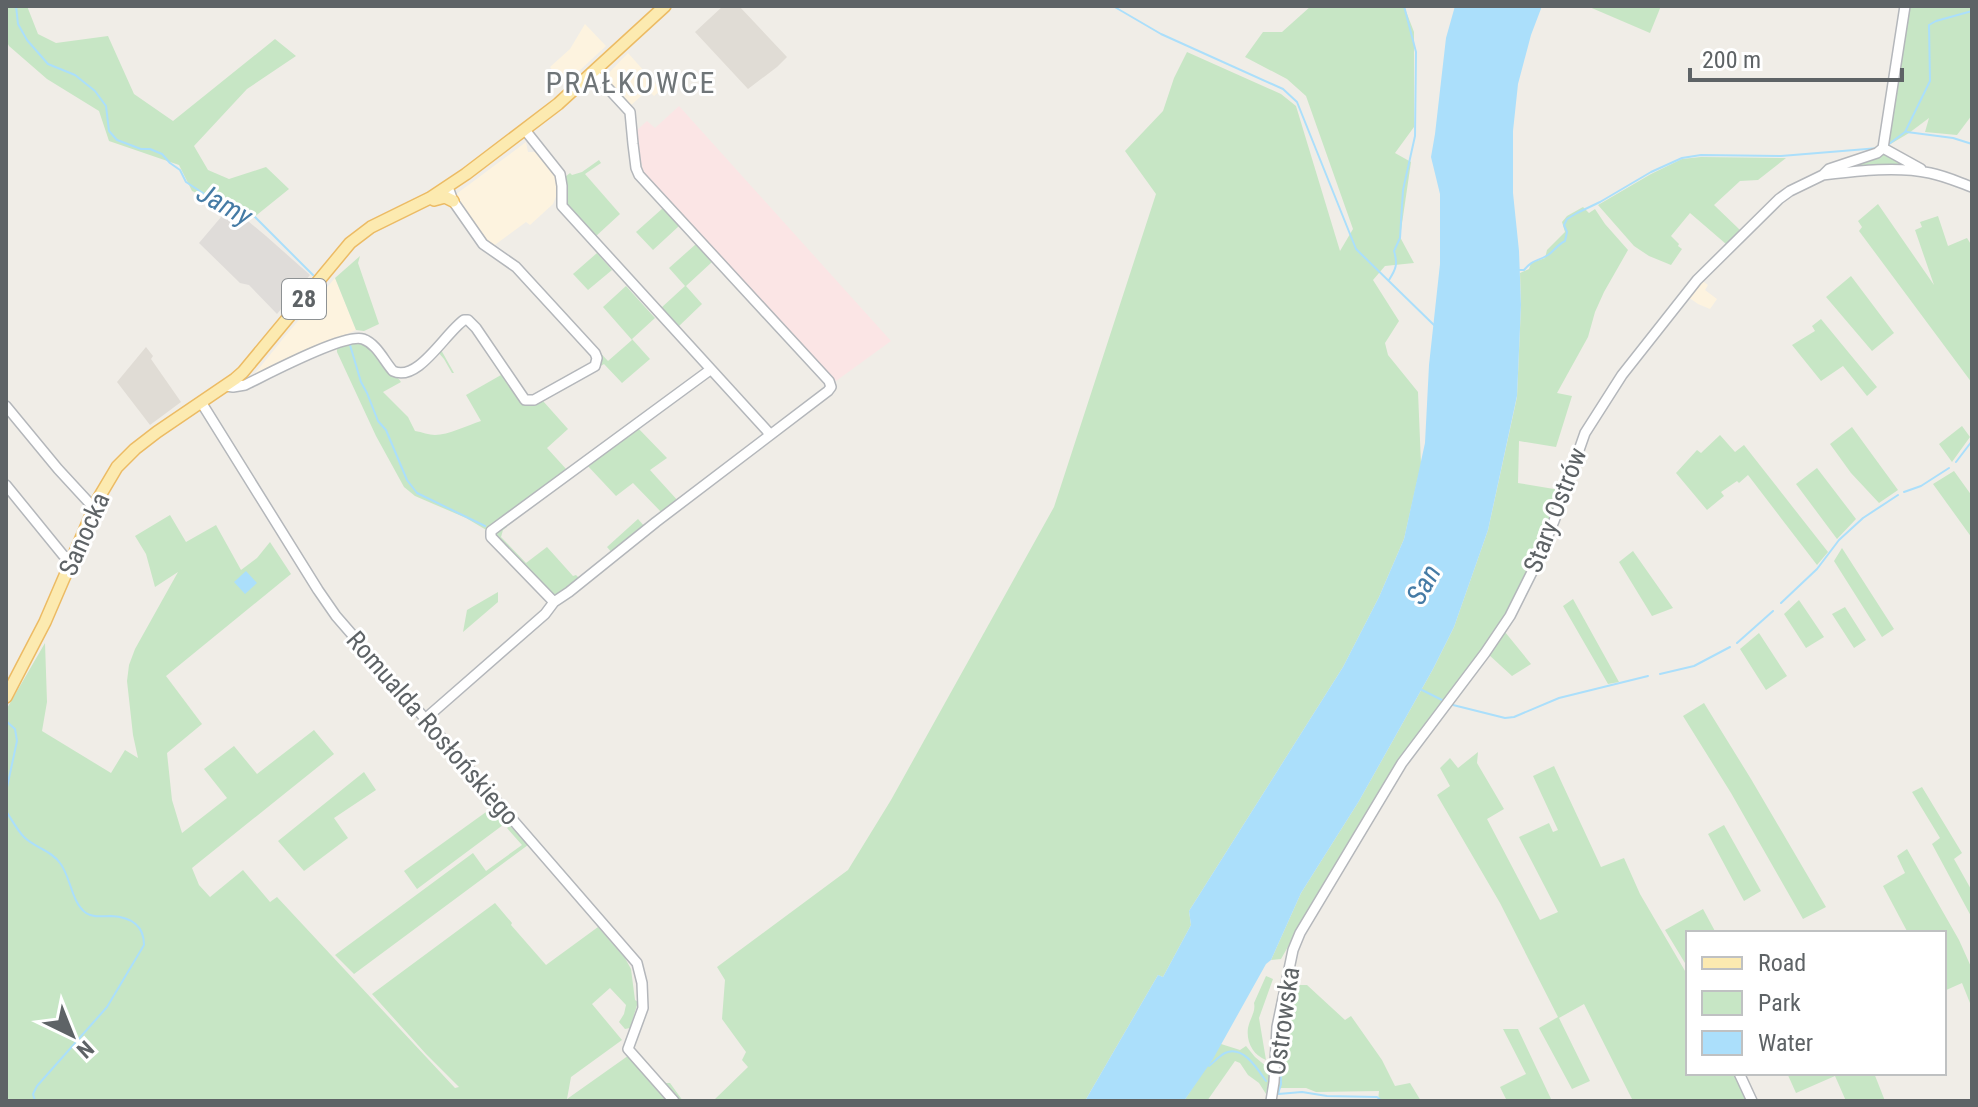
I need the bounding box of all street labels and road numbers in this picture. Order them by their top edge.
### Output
road number: 28 [282,279,326,319]
street label: Stary Ostrów [1517,443,1593,577]
street label: Sanocka [52,488,116,580]
street label: Romualda Rosłońskiego [341,625,525,831]
street label: Ostrowska [1261,965,1305,1077]

